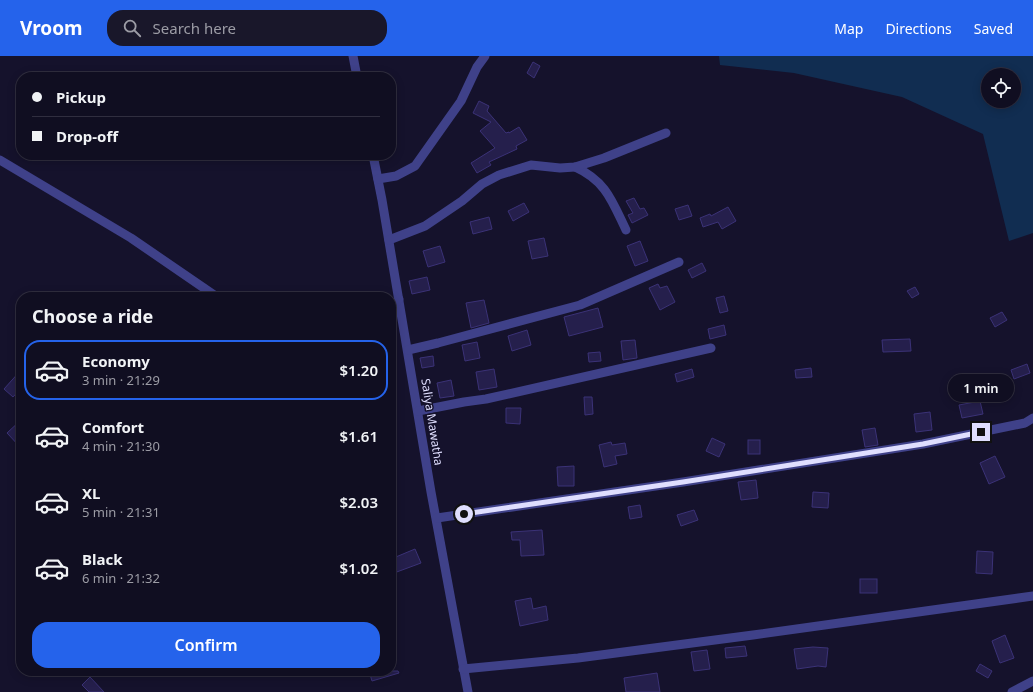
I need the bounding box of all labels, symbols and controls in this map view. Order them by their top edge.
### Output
search box [107,10,387,46]
text: Vroom [20,15,83,41]
icon: search [121,17,143,39]
text: Search here [153,18,236,38]
text: Map [834,19,863,38]
text: Directions [885,19,952,38]
text: Saved [974,19,1013,38]
map controls [981,68,1021,108]
button: locate [981,68,1021,108]
text: Pickup [56,87,106,107]
text: Drop-off [56,126,118,146]
text: Choose a ride [32,304,153,328]
text: Economy [82,351,150,371]
icon: car [34,352,70,388]
text: $1.20 [340,360,378,380]
text: 3 min · 21:29 [82,371,160,389]
callout: 1 min [948,374,1014,402]
street label: Saliya Mawatha [417,377,448,467]
text: 1 min [963,379,999,397]
text: Comfort [82,417,144,437]
icon: car [34,418,70,454]
route end [972,423,990,441]
text: $1.61 [340,426,378,446]
text: 4 min · 21:30 [82,437,160,455]
text: XL [82,483,100,503]
icon: car [34,484,70,520]
text: $2.03 [340,492,378,512]
text: 5 min · 21:31 [82,503,160,521]
route start [455,505,473,523]
text: Black [82,549,122,569]
icon: car [34,550,70,586]
text: $1.02 [340,558,378,578]
text: 6 min · 21:32 [82,569,160,587]
button: Confirm [32,622,380,668]

